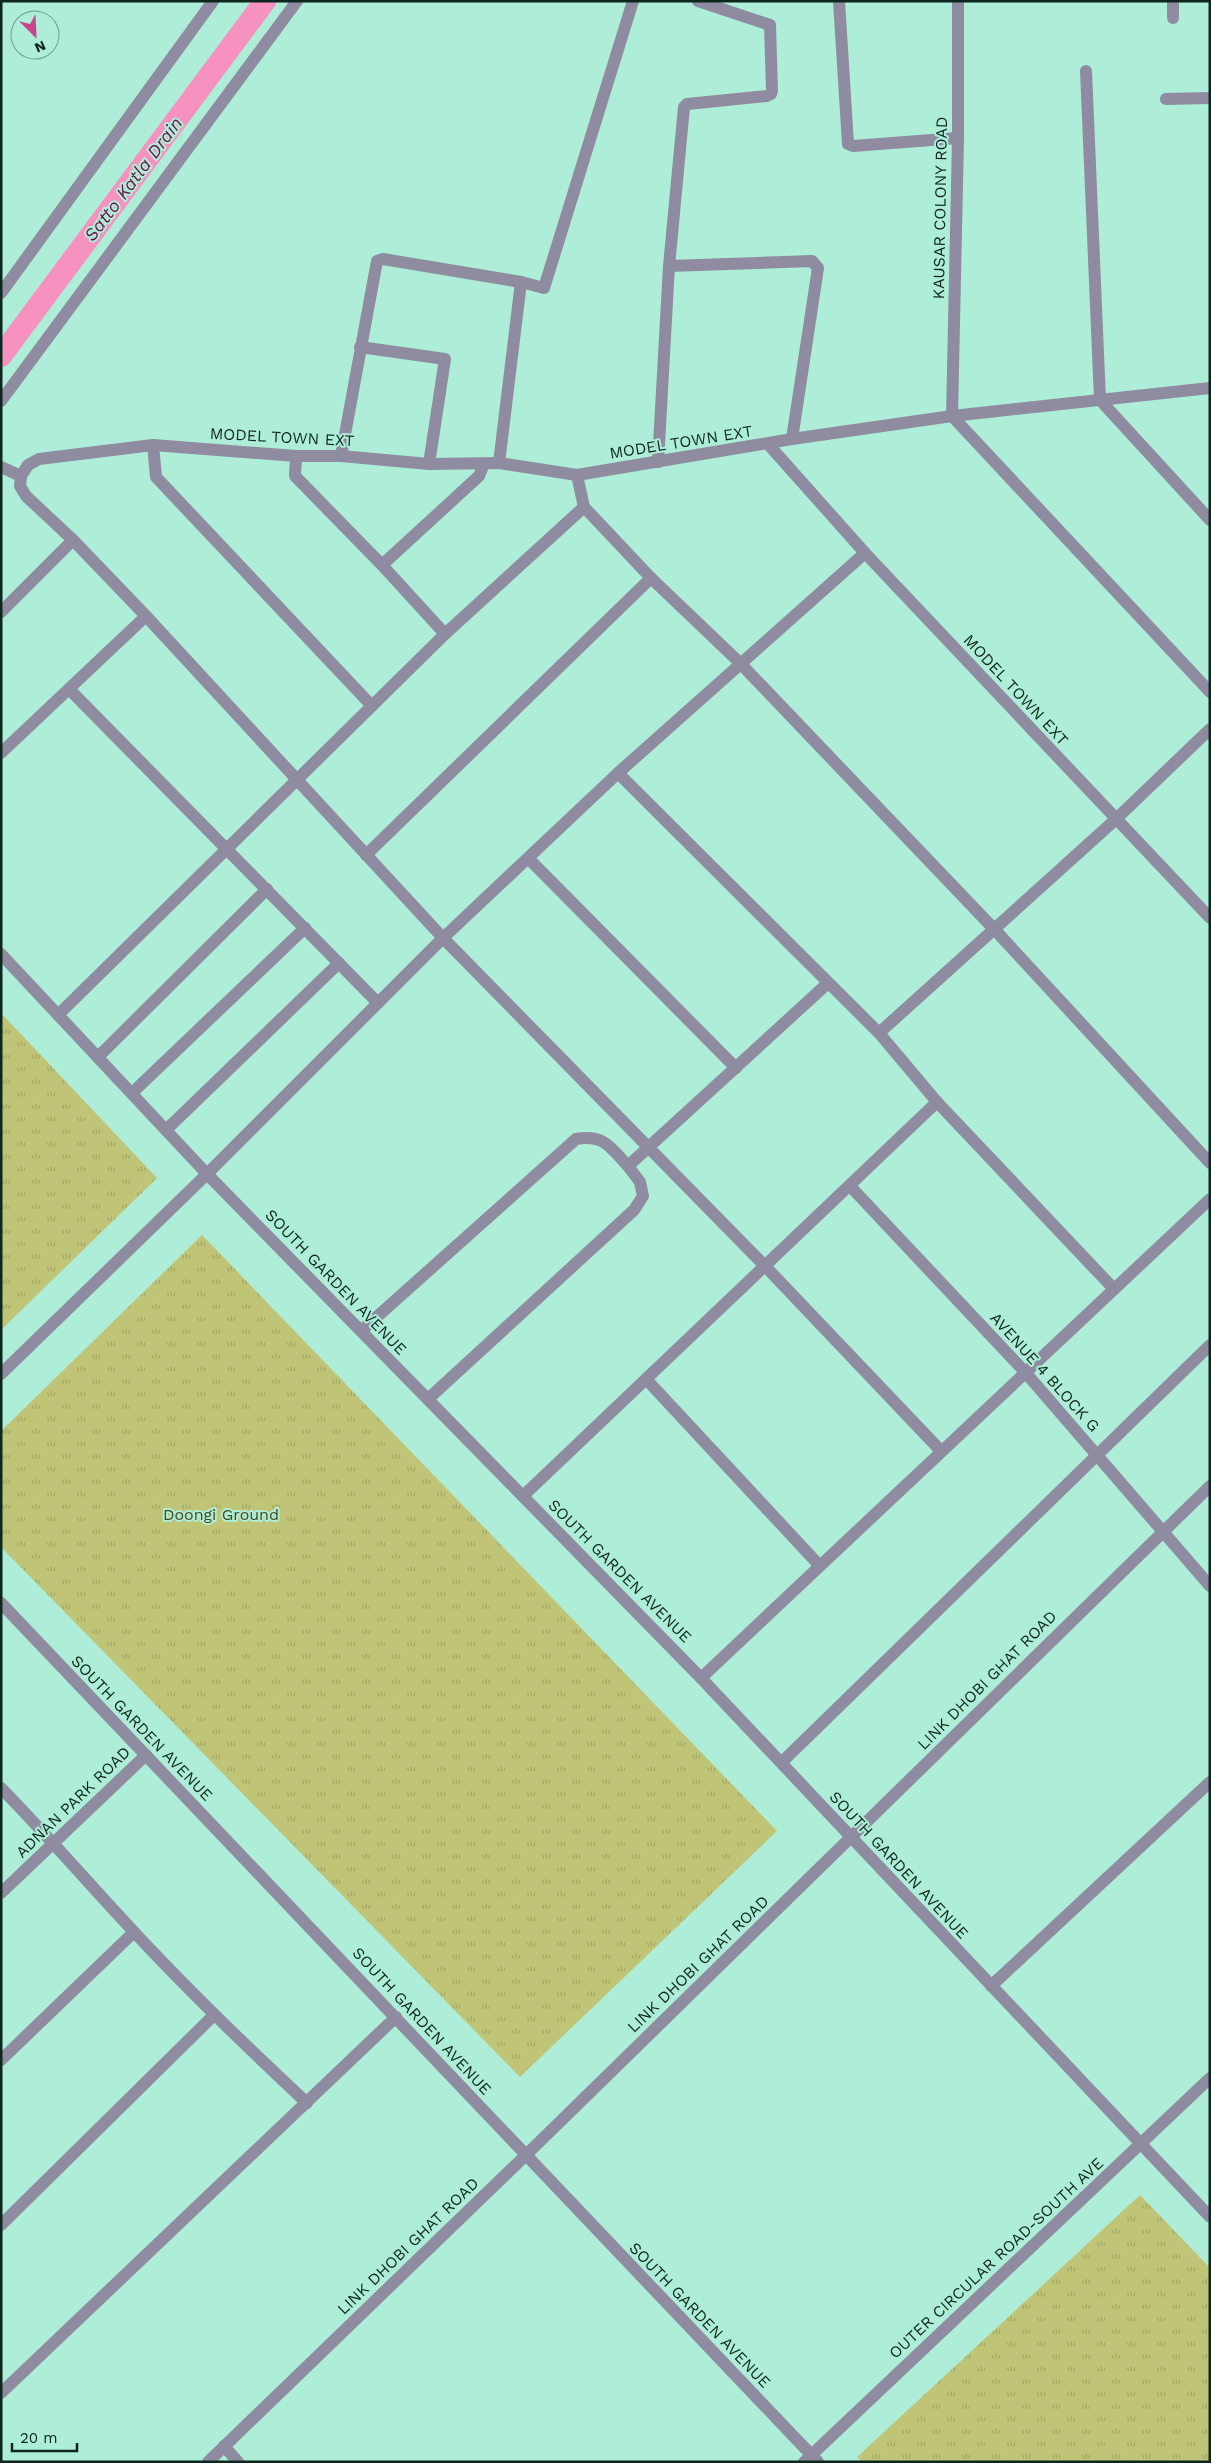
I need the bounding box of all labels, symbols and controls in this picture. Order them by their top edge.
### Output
north arrow [10,10,60,60]
text: N [32,37,48,56]
water label: Satto Katla Drain [80,113,186,245]
street label: KAUSAR COLONY ROAD [929,116,951,300]
street label: MODEL TOWN EXT [608,421,754,463]
street label: MODEL TOWN EXT [209,424,355,450]
street label: MODEL TOWN EXT [960,631,1073,750]
street label: SOUTH GARDEN AVENUE [261,1205,411,1359]
street label: AVENUE 4 BLOCK G [986,1308,1104,1436]
street label: SOUTH GARDEN AVENUE [544,1495,696,1647]
park label: Doongi Ground [163,1505,279,1524]
street label: LINK DHOBI GHAT ROAD [913,1606,1061,1754]
street label: SOUTH GARDEN AVENUE [67,1651,217,1805]
street label: ADNAN PARK ROAD [12,1742,134,1862]
street label: SOUTH GARDEN AVENUE [826,1787,972,1943]
street label: LINK DHOBI GHAT ROAD [623,1891,773,2037]
street label: SOUTH GARDEN AVENUE [349,1943,495,2099]
street label: OUTER CIRCULAR ROAD-SOUTH AVE [885,2154,1107,2362]
street label: LINK DHOBI GHAT ROAD [333,2173,483,2319]
street label: SOUTH GARDEN AVENUE [625,2238,775,2392]
scale bar [12,2420,78,2452]
text: 20 m [20,2429,58,2447]

